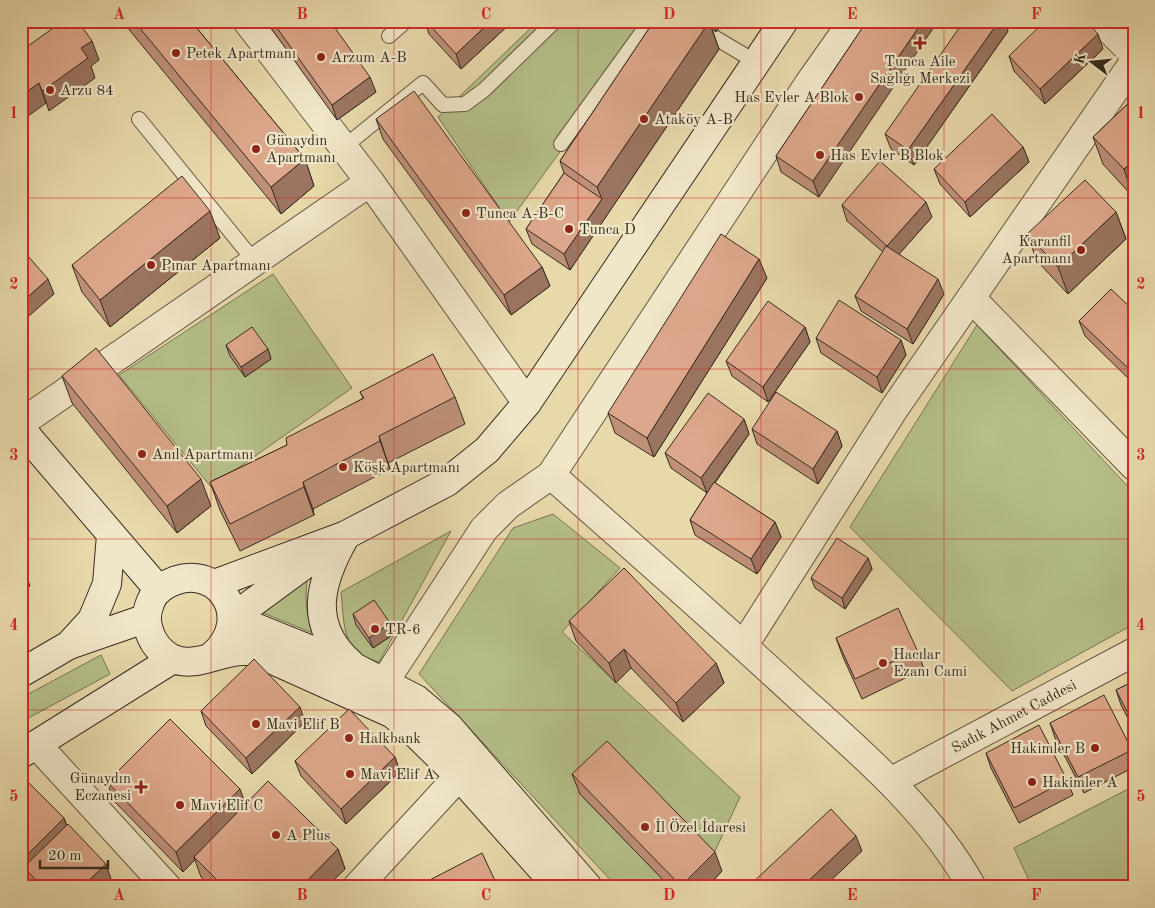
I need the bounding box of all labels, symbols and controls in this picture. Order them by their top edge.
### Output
text: A [113,7,125,23]
text: B [296,7,308,23]
text: C [481,7,491,23]
text: D [663,7,675,23]
text: E [846,7,858,23]
text: F [1031,7,1042,23]
marker: Tunca Aile Sağlığı Merkezi [913,36,927,50]
north arrow [1068,38,1118,88]
marker: Petek Apartmanı [170,47,182,59]
place label: Petek Apartmanı [186,47,296,62]
marker: Arzum A-B [315,51,327,63]
place label: Arzum A-B [331,51,407,66]
text: K [1072,51,1089,66]
place label: Tunca Aile Sağlığı Merkezi [870,55,970,87]
marker: Arzu 84 [44,84,56,96]
place label: Arzu 84 [60,84,114,99]
place label: Has Evler A Blok [734,91,849,106]
marker: Has Evler A Blok [853,91,865,103]
text: 1 [9,106,19,122]
text: 1 [1136,106,1146,122]
marker: Ataköy A-B [638,113,650,125]
place label: Ataköy A-B [654,113,733,128]
place label: Günaydın Apartmanı [266,134,336,166]
marker: Günaydın Apartmanı [250,143,262,155]
marker: Has Evler B Blok [814,149,826,161]
place label: Has Evler B Blok [830,149,944,164]
marker: Tunca A-B-C [460,207,472,219]
place label: Tunca A-B-C [476,207,564,222]
marker: Tunca D [563,223,575,235]
place label: Tunca D [579,223,636,238]
place label: Karanfil Apartmanı [1001,235,1071,267]
marker: Karanfil Apartmanı [1075,244,1087,256]
marker: Pınar Apartmanı [145,259,157,271]
place label: Pınar Apartmanı [161,259,271,274]
text: 2 [9,277,19,293]
text: 2 [1136,277,1146,293]
text: 3 [9,448,19,464]
marker: Anıl Apartmanı [136,448,148,460]
place label: Anıl Apartmanı [152,448,253,463]
text: 3 [1136,448,1146,464]
marker: Köşk Apartmanı [337,461,349,473]
place label: Köşk Apartmanı [353,461,460,476]
text: 4 [9,618,19,634]
text: 4 [1136,618,1146,634]
marker: TR-6 [369,623,381,635]
place label: TR-6 [385,623,421,638]
place label: Hacılar Ezanı Cami [893,648,967,680]
marker: Hacılar Ezanı Cami [877,657,889,669]
street label: Sadık Ahmet Caddesi [950,678,1079,757]
marker: Mavi Elif B [250,718,262,730]
place label: Mavi Elif B [266,718,340,733]
marker: Halkbank [343,732,355,744]
place label: Halkbank [359,732,421,747]
place label: Hakimler B [1010,742,1085,757]
marker: Hakimler B [1089,742,1101,754]
marker: Mavi Elif A [344,768,356,780]
place label: Mavi Elif A [360,768,435,783]
place label: Günaydın Eczanesi [70,772,131,804]
marker: Hakimler A [1026,776,1038,788]
place label: Hakimler A [1042,776,1118,791]
marker: Günaydın Eczanesi [135,781,147,793]
text: 5 [9,789,19,805]
text: 5 [1136,789,1146,805]
marker: Mavi Elif C [174,799,186,811]
place label: Mavi Elif C [190,799,263,814]
place label: İl Özel İdaresi [655,818,746,836]
marker: İl Özel İdaresi [639,821,651,833]
marker: A Plus [270,829,282,841]
place label: A Plus [286,829,330,844]
scale bar [40,838,108,870]
text: 20 m [48,849,82,864]
text: A [113,888,125,904]
text: B [296,888,308,904]
text: C [481,888,491,904]
text: D [663,888,675,904]
text: E [846,888,858,904]
text: F [1031,888,1042,904]

